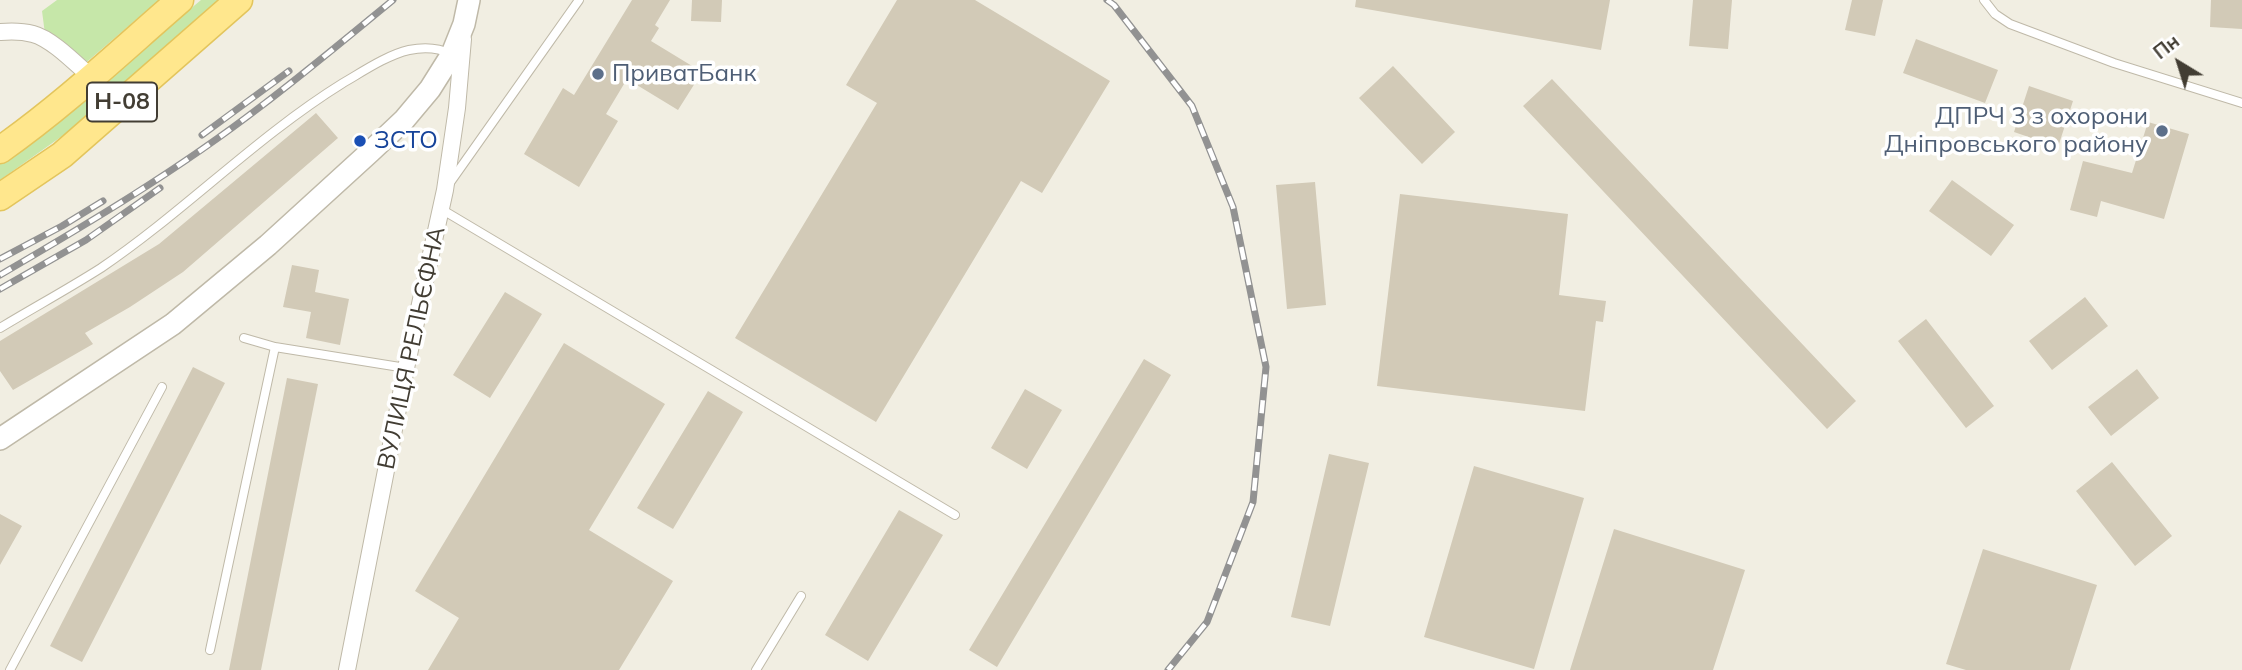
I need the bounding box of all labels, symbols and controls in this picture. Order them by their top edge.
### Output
north arrow [2144,28,2214,98]
text: Пн [2148,29,2184,64]
place label: ПриватБанк [612,60,756,88]
marker: ПриватБанк [590,66,606,82]
road number: Н-08 [87,82,157,122]
place label: ДПРЧ 3 з охорони Дніпровського району [1884,103,2148,159]
marker: ДПРЧ 3 з охорони Дніпровського району [2154,123,2170,139]
place label: ЗСТО [374,127,438,155]
marker: ЗСТО [352,133,368,149]
street label: ВУЛИЦЯ РЕЛЬЄФНА [372,224,452,472]

